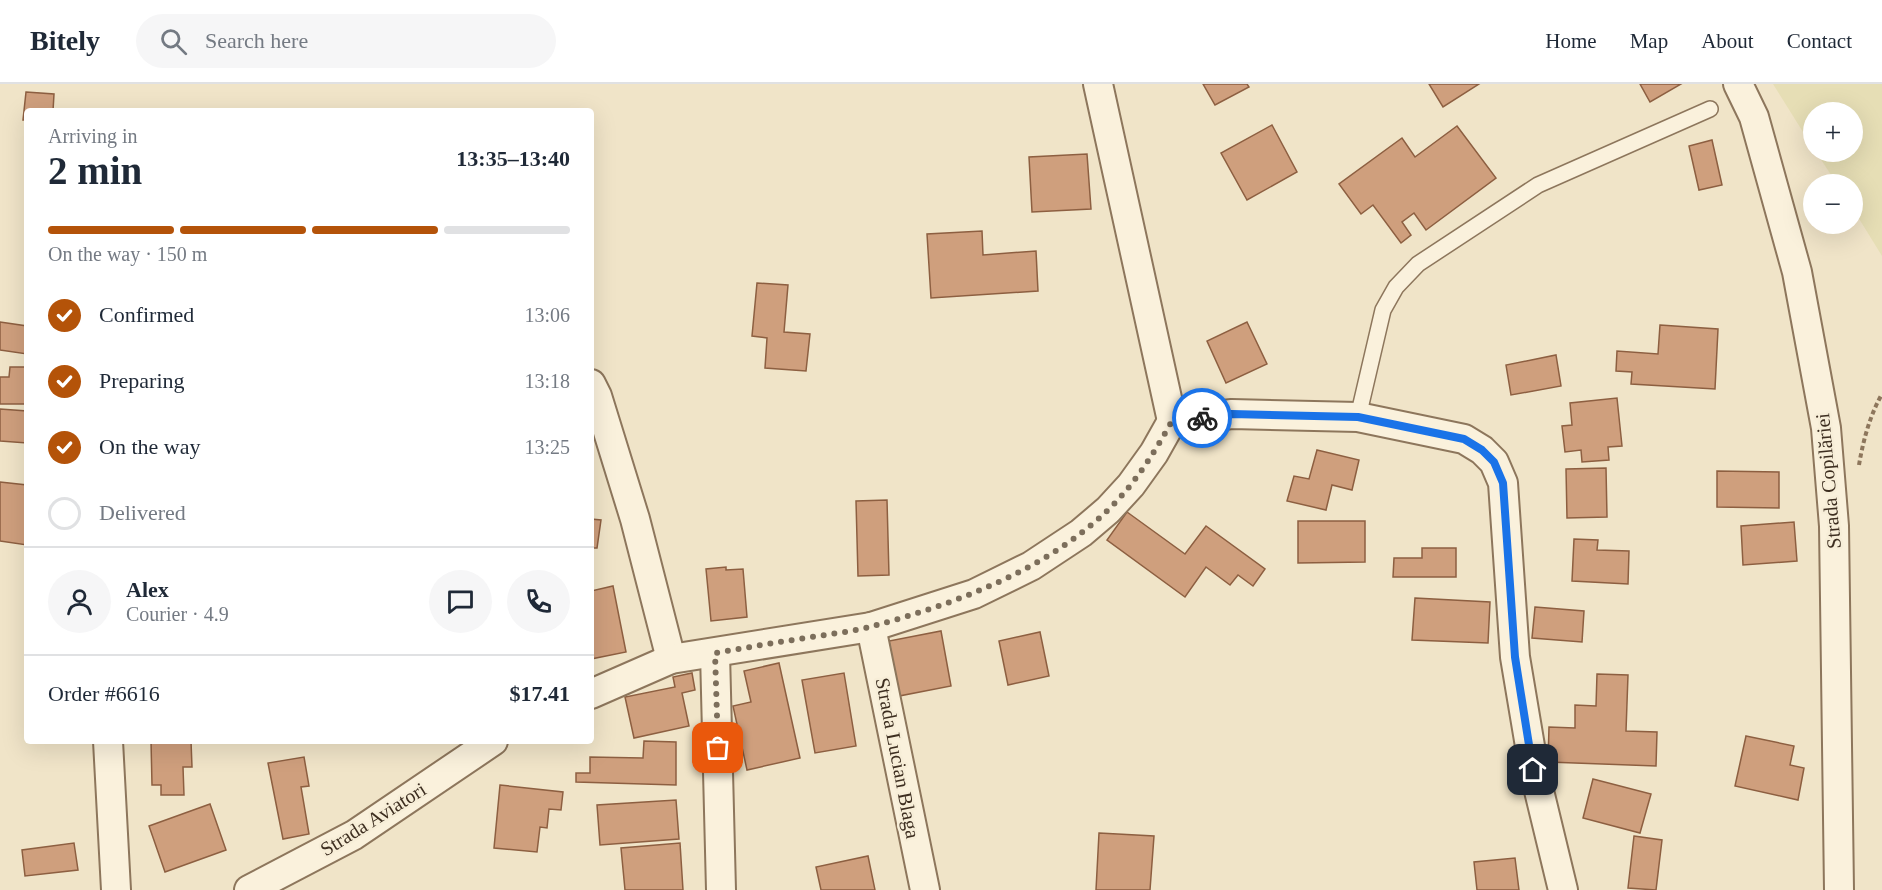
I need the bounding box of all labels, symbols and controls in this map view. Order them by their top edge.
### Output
search box [136,14,556,68]
text: Bitely [30,25,100,56]
icon: search [157,25,190,58]
text: Search here [205,28,308,53]
text: Home [1545,29,1597,53]
text: Map [1630,29,1668,53]
text: About [1701,29,1754,53]
text: Contact [1787,29,1852,53]
map controls [1803,102,1863,234]
button: + [1803,102,1863,162]
text: Arriving in [48,125,137,147]
text: 13:35–13:40 [456,146,570,171]
text: 2 min [48,149,142,192]
button: − [1803,174,1863,234]
text: On the way · 150 m [48,243,207,265]
icon: check [48,299,81,332]
text: Confirmed [99,302,194,327]
text: 13:06 [524,304,570,326]
icon: check [48,365,81,398]
text: Preparing [99,368,185,393]
text: 13:18 [524,370,570,392]
courier [1172,388,1232,448]
icon: bike [1186,402,1219,435]
street label: Strada Copilăriei [1811,412,1846,550]
icon: check [48,431,81,464]
text: On the way [99,434,200,459]
text: 13:25 [524,436,570,458]
text: Delivered [99,500,186,525]
button: person [48,570,111,633]
button: chat [429,570,492,633]
button: phone [507,570,570,633]
text: Alex [126,577,169,602]
text: Courier · 4.9 [126,603,229,625]
street label: Strada Lucian Blaga [871,676,924,841]
text: Order #6616 [48,681,160,706]
text: $17.41 [510,681,570,706]
pin [692,722,743,773]
icon: bag [701,731,734,764]
pin [1507,744,1558,795]
icon: home [1516,753,1549,786]
street label: Strada Aviatori [316,778,430,860]

